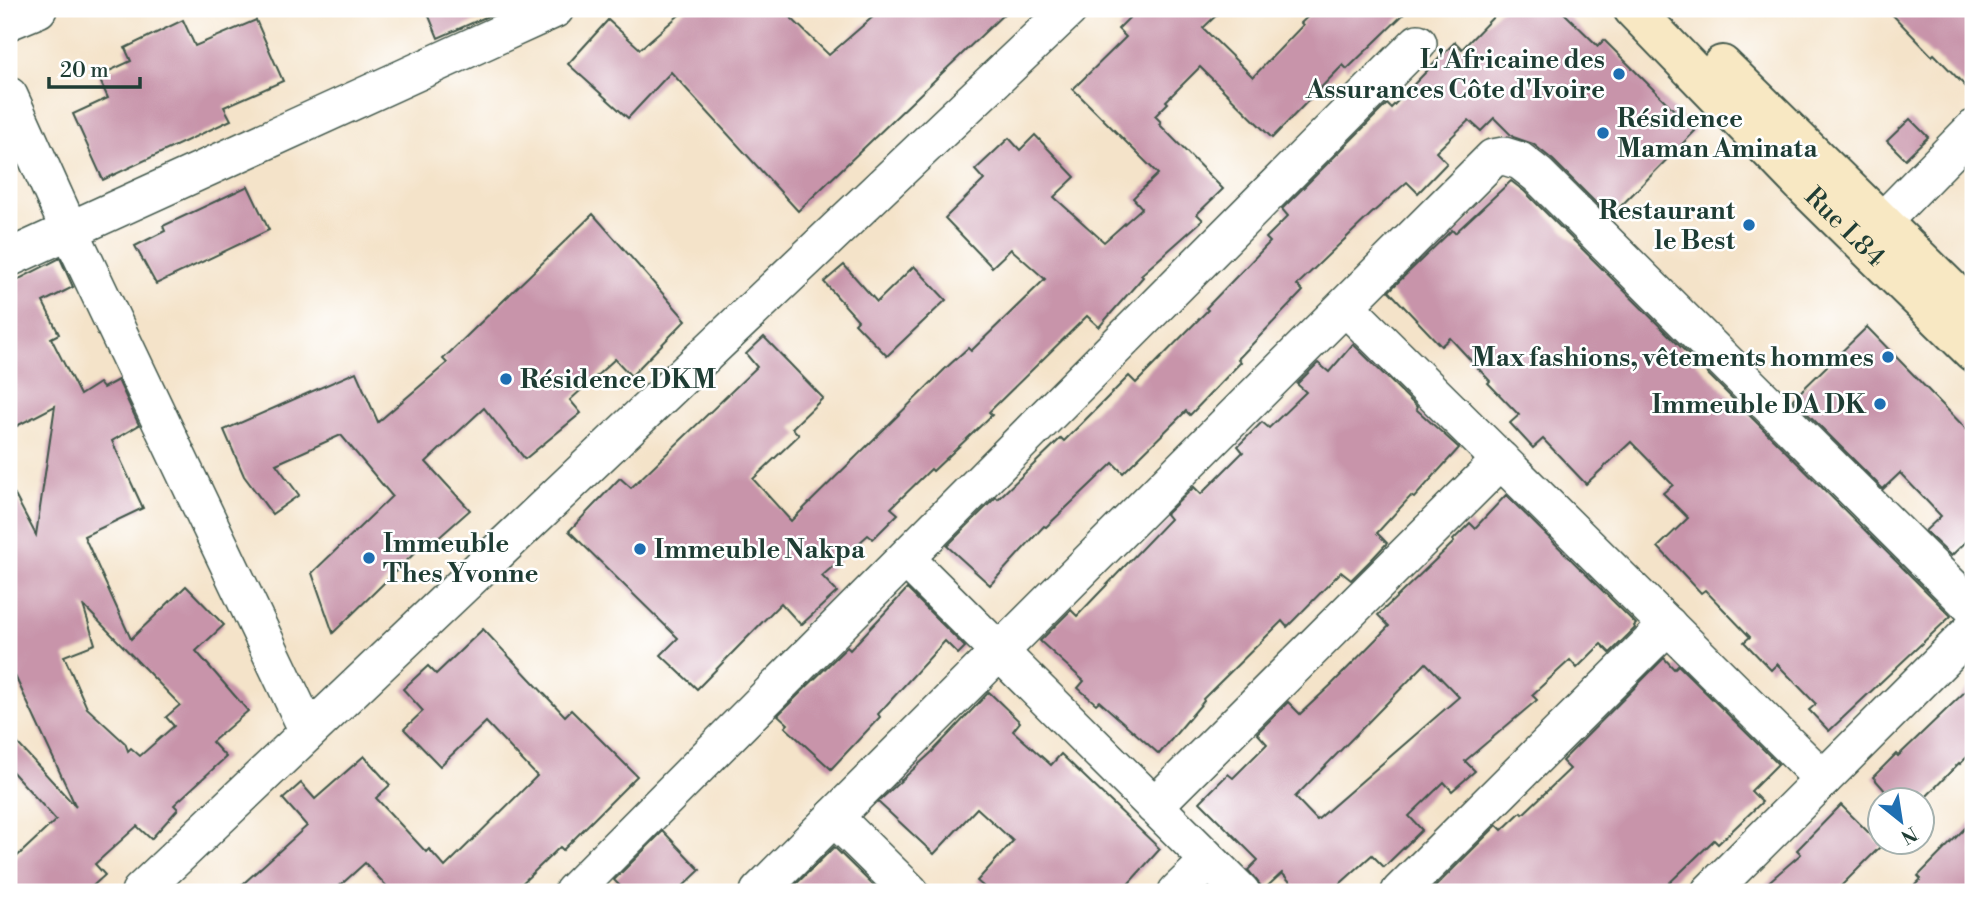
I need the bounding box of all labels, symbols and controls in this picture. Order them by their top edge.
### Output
place label: L'Africaine des Assurances Côte d'Ivoire [1305,44,1605,106]
scale bar [49,46,140,90]
text: 20 m [60,58,109,84]
marker: L'Africaine des Assurances Côte d'Ivoire [1611,66,1627,82]
place label: Résidence Maman Aminata [1617,103,1819,165]
marker: Résidence Maman Aminata [1595,125,1611,141]
street label: Rue L84 [1798,181,1892,274]
place label: Restaurant le Best [1599,195,1736,257]
marker: Restaurant le Best [1741,217,1757,233]
place label: Max fashions, vêtements hommes [1472,342,1874,374]
marker: Max fashions, vêtements hommes [1880,349,1896,365]
place label: Résidence DKM [520,364,716,396]
marker: Résidence DKM [498,371,514,387]
place label: Immeuble DA DK [1652,389,1867,421]
marker: Immeuble DA DK [1872,396,1888,412]
place label: Immeuble Thes Yvonne [383,528,539,590]
place label: Immeuble Nakpa [654,534,866,566]
marker: Immeuble Nakpa [632,541,648,557]
marker: Immeuble Thes Yvonne [361,550,377,566]
north arrow [1867,786,1937,856]
text: N [1896,821,1922,849]

